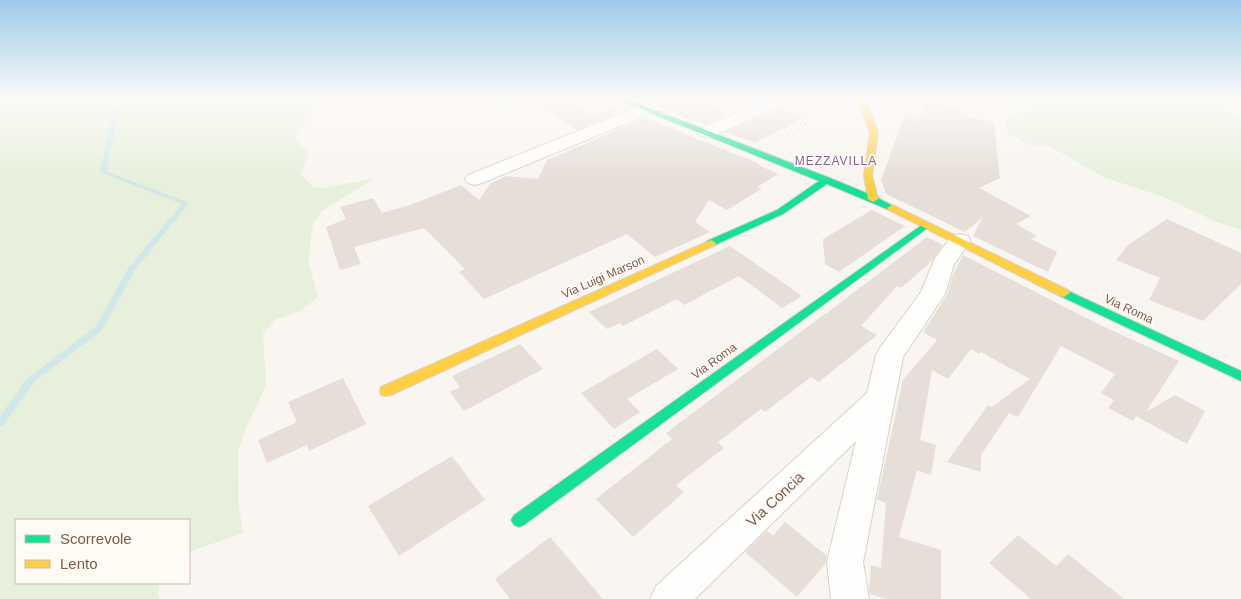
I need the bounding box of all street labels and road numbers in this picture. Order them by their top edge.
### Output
street label: Via Luigi Marson [559,252,647,302]
street label: Via Roma [1102,292,1156,327]
street label: Via Roma [689,340,740,382]
street label: Via Concia [743,468,808,530]

